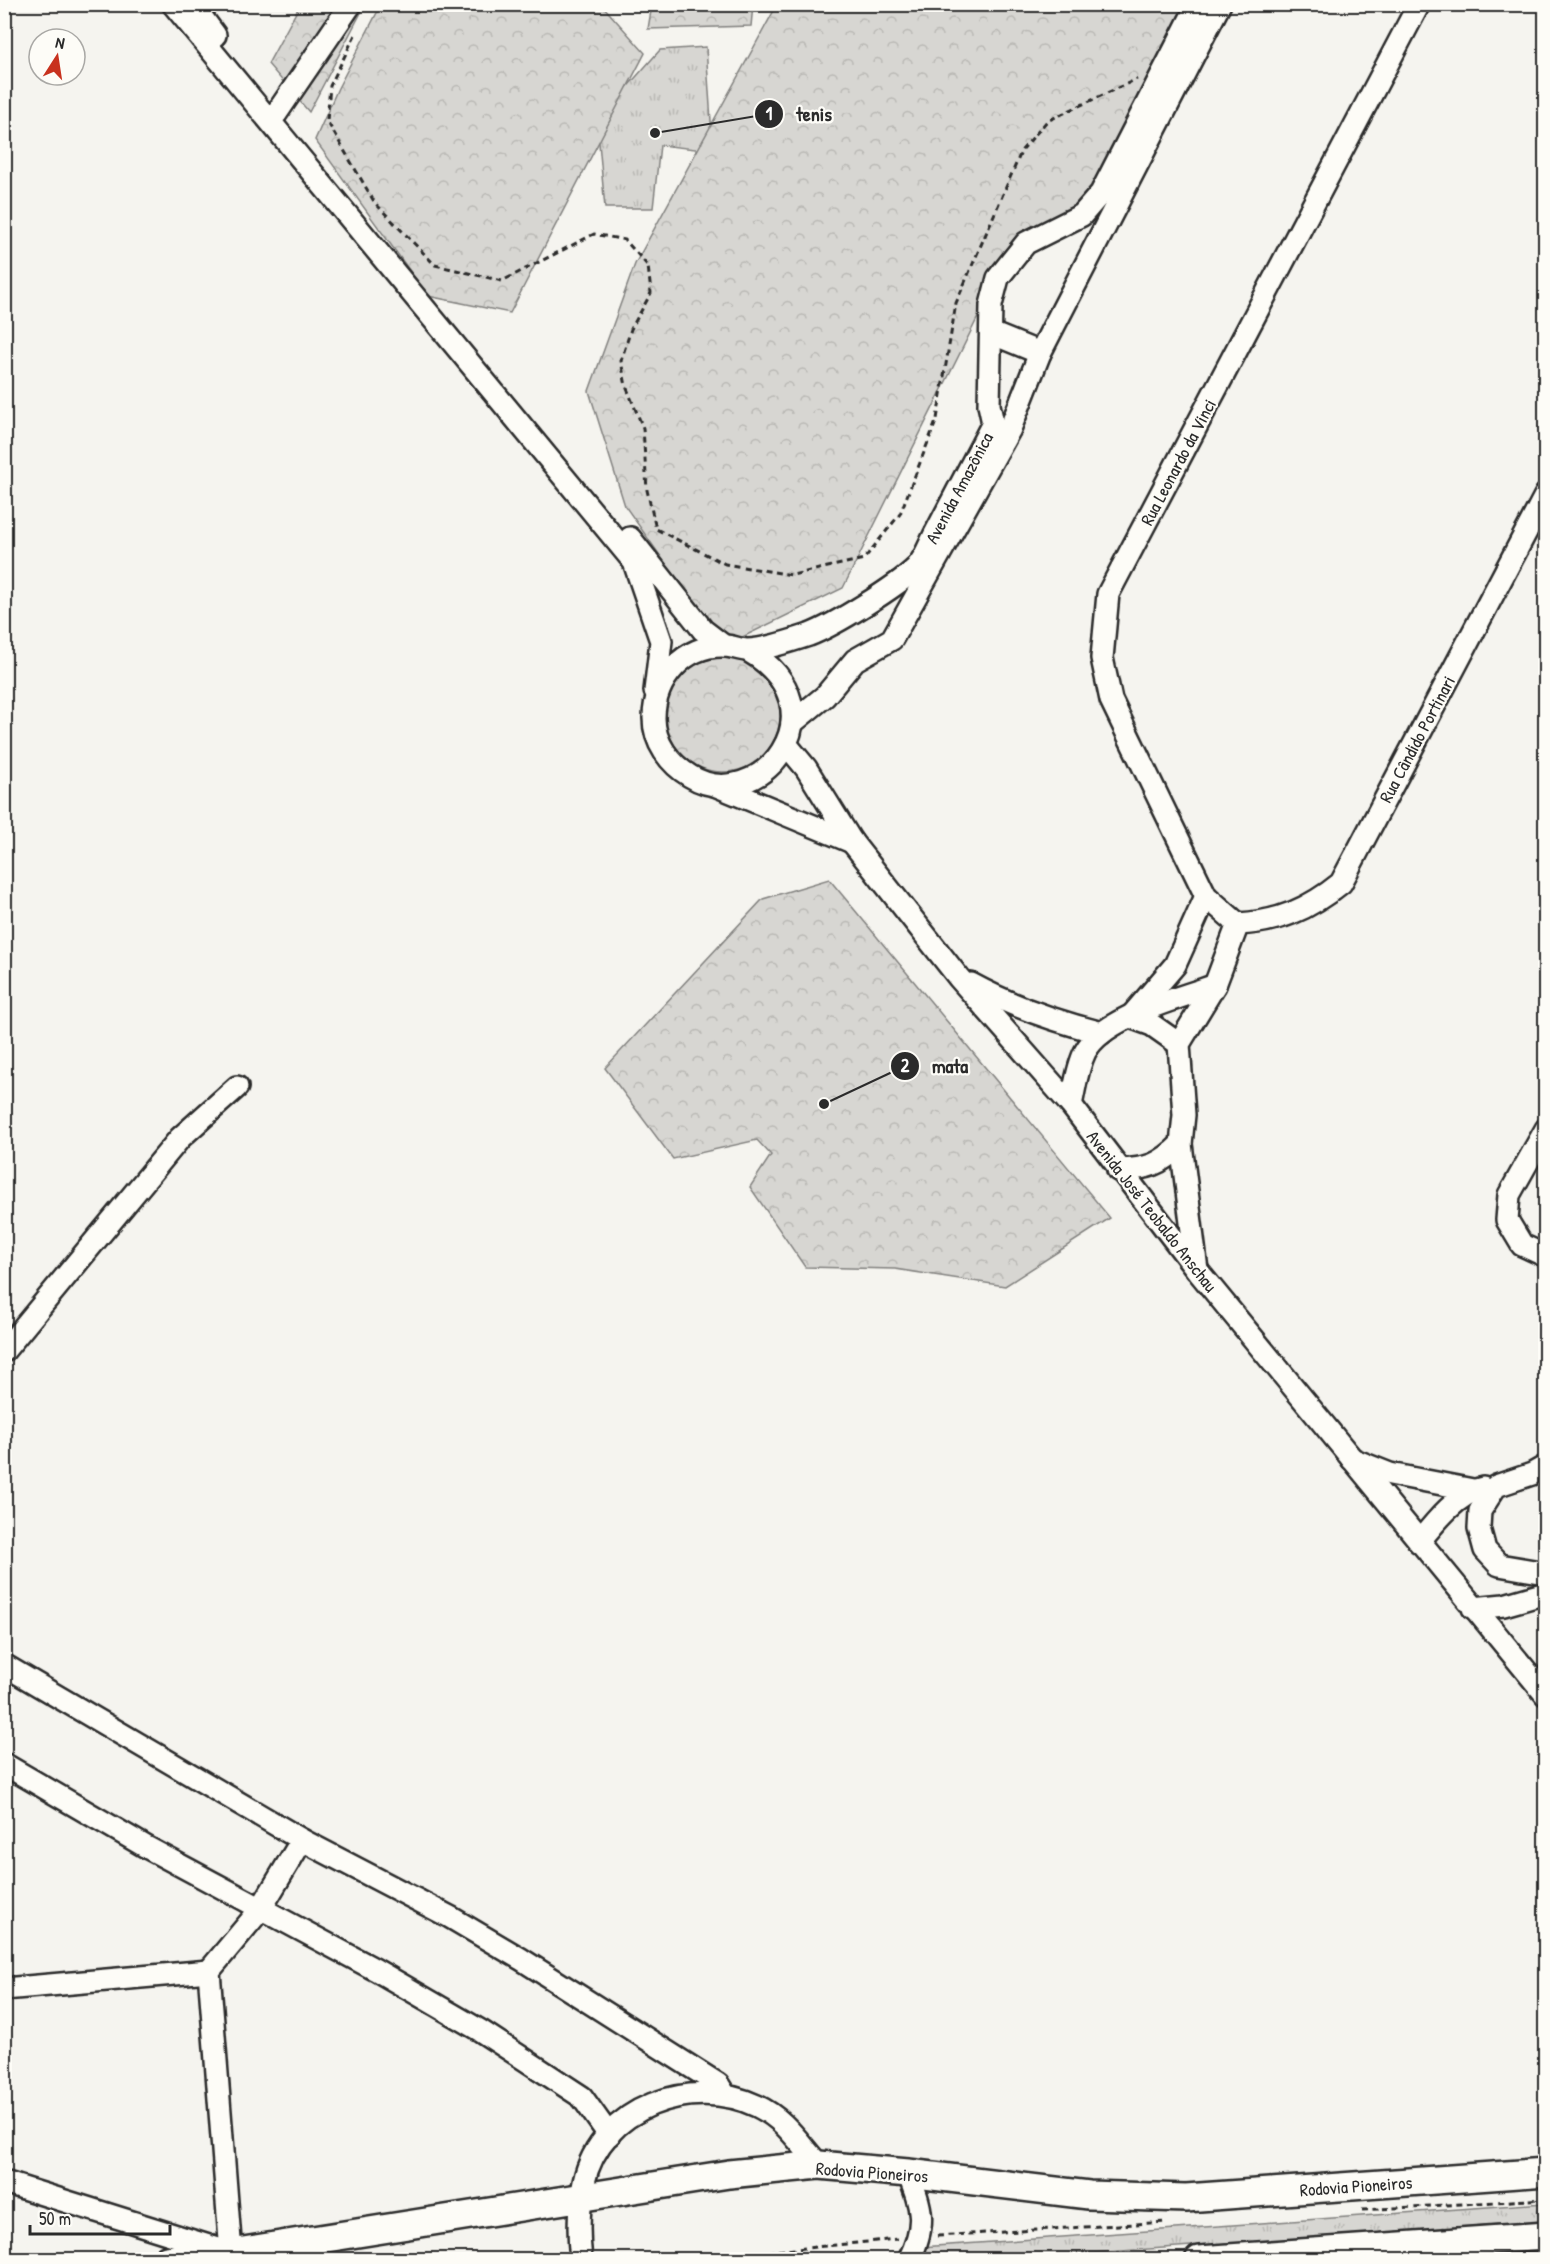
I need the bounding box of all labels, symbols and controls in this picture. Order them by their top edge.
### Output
north arrow [27,27,87,87]
text: N [54,31,67,54]
callout: tenis [754,95,844,133]
text: tenis [795,100,832,127]
text: 1 [766,101,773,126]
street label: Rua Leonardo da Vinci [1134,394,1222,530]
street label: Avenida Amazônica [919,428,999,548]
street label: Rua Cândido Portinari [1373,671,1461,807]
callout: mata [890,1047,980,1085]
text: mata [932,1052,968,1079]
text: 2 [901,1053,910,1078]
street label: Avenida José Teobaldo Anschau [1081,1125,1223,1297]
street label: Rodovia Pioneiros [815,2156,929,2188]
street label: Rodovia Pioneiros [1299,2170,1413,2202]
scale bar [30,2198,170,2236]
text: 50 m [39,2206,71,2231]

